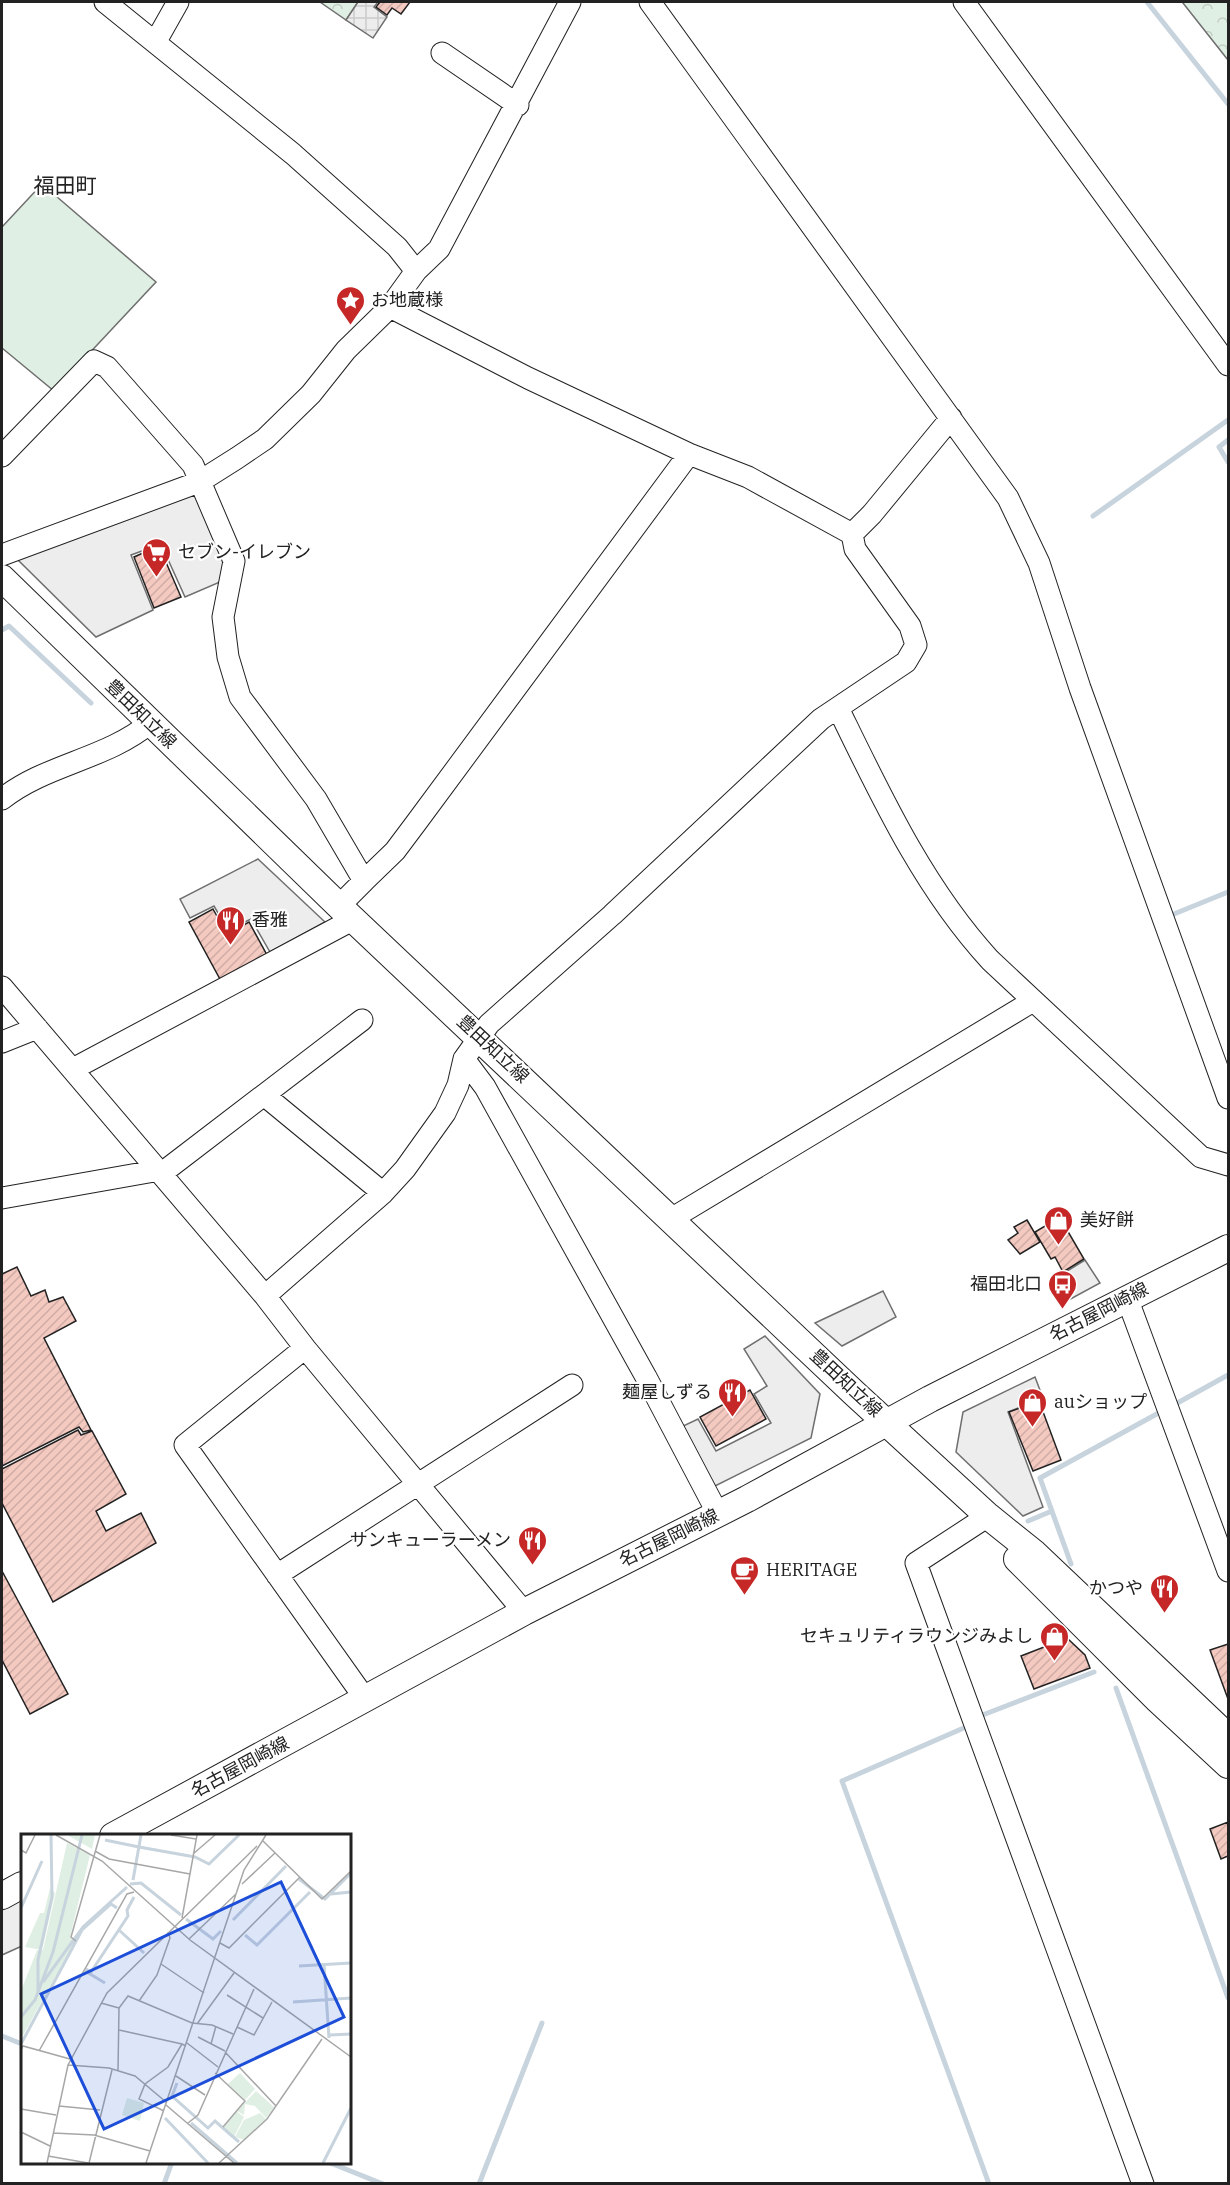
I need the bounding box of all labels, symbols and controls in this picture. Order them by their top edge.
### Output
district label: 福田町 [34,171,97,199]
place icon: お地蔵様 [334,284,366,326]
place label: お地蔵様 [371,288,443,311]
supermarket icon: セブン-イレブン [141,536,173,578]
place label: セブン-イレブン [178,540,311,563]
street label: 豊田知立線 [101,674,182,753]
restaurant icon: 香雅 [215,904,247,946]
place label: 香雅 [252,908,288,931]
street label: 豊田知立線 [453,1010,534,1088]
shop icon: 美好餅 [1043,1204,1075,1246]
place label: 美好餅 [1080,1208,1134,1231]
bus stop icon: 福田北口 [1047,1268,1079,1310]
place label: 福田北口 [970,1272,1042,1295]
street label: 名古屋岡崎線 [1045,1277,1152,1346]
street label: 豊田知立線 [806,1344,887,1422]
restaurant icon: 麺屋しずる [717,1376,749,1418]
place label: 麺屋しずる [622,1380,712,1403]
shop icon: auショップ [1017,1386,1049,1428]
place label: auショップ [1054,1390,1147,1413]
street label: 名古屋岡崎線 [615,1504,722,1572]
restaurant icon: サンキューラーメン [516,1524,548,1566]
place label: サンキューラーメン [350,1528,511,1551]
cafe icon: HERITAGE [729,1554,761,1596]
place label: HERITAGE [766,1558,857,1581]
restaurant icon: かつや [1148,1572,1180,1614]
place label: かつや [1089,1576,1143,1599]
shop icon: セキュリティラウンジみよし [1038,1620,1070,1662]
place label: セキュリティラウンジみよし [800,1624,1033,1647]
street label: 名古屋岡崎線 [187,1731,293,1802]
inset map [21,1834,351,2164]

